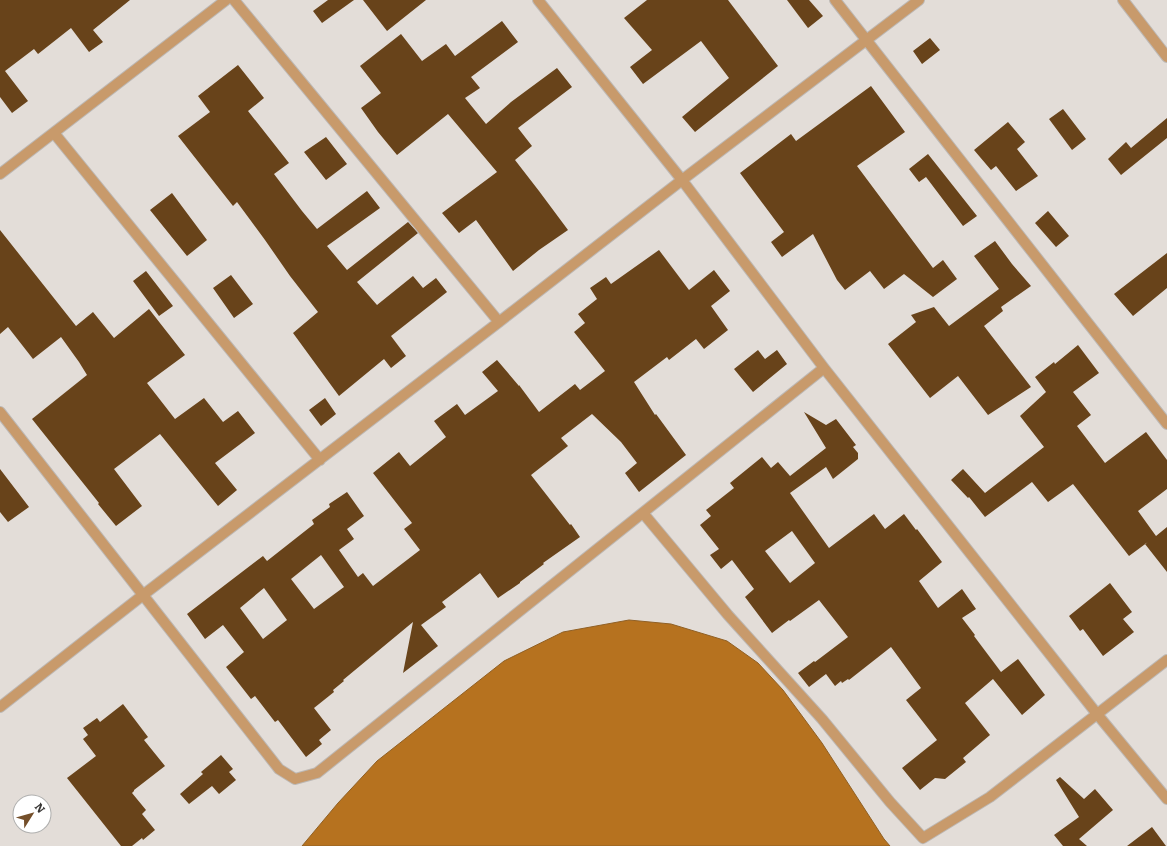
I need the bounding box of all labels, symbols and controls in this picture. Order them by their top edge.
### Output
north arrow [12,794,52,834]
text: N [32,799,50,816]

